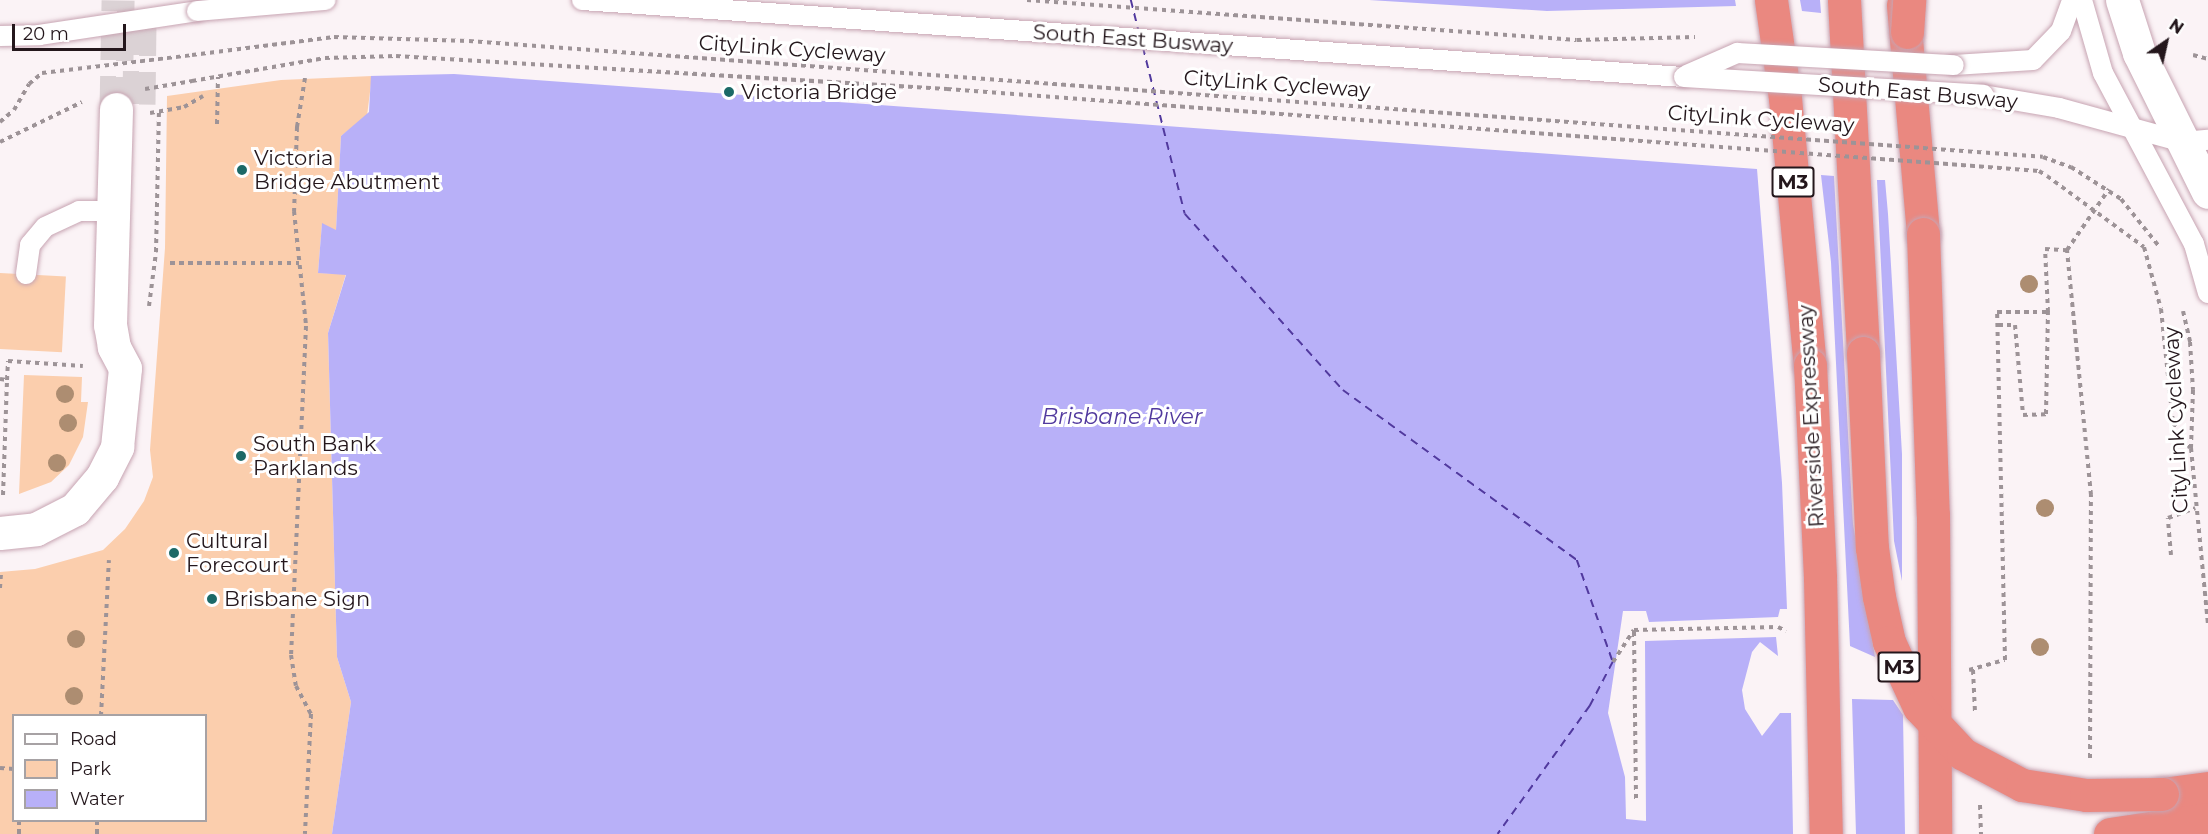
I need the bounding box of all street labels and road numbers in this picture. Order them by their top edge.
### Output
street label: South East Busway [1032,19,1234,59]
street label: CityLink Cycleway [698,30,886,68]
street label: CityLink Cycleway [1183,65,1371,103]
street label: South East Busway [1817,72,2019,114]
street label: CityLink Cycleway [1667,100,1855,138]
road number: M3 [1770,165,1816,199]
street label: Riverside Expressway [1793,304,1829,528]
street label: CityLink Cycleway [2159,326,2193,514]
road number: M3 [1876,650,1922,684]

